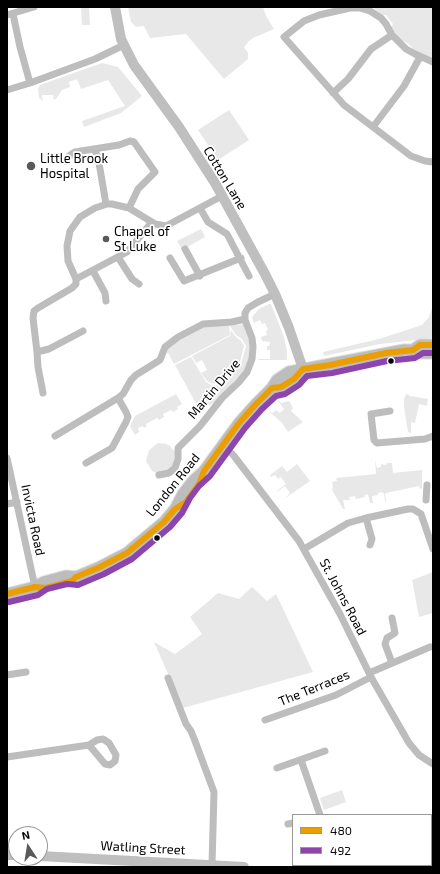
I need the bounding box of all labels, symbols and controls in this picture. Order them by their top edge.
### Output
street label: Cotton Lane [200,144,250,212]
place label: Little Brook Hospital [40,151,108,182]
marker: Little Brook Hospital [25,160,37,172]
place label: Chapel of St Luke [114,224,170,255]
marker: Chapel of St Luke [101,234,111,244]
street label: Martin Drive [184,356,244,422]
unlabelled marker [386,356,396,366]
street label: London Road [143,450,203,520]
street label: Invicta Road [18,483,48,557]
unlabelled marker [152,533,162,543]
street label: St. Johns Road [316,556,370,638]
street label: The Terraces [276,667,352,709]
legend [292,814,432,866]
text: 480 [330,823,352,837]
north arrow [8,826,48,866]
text: N [20,828,31,842]
street label: Watling Street [100,838,186,858]
text: 492 [330,843,351,857]

